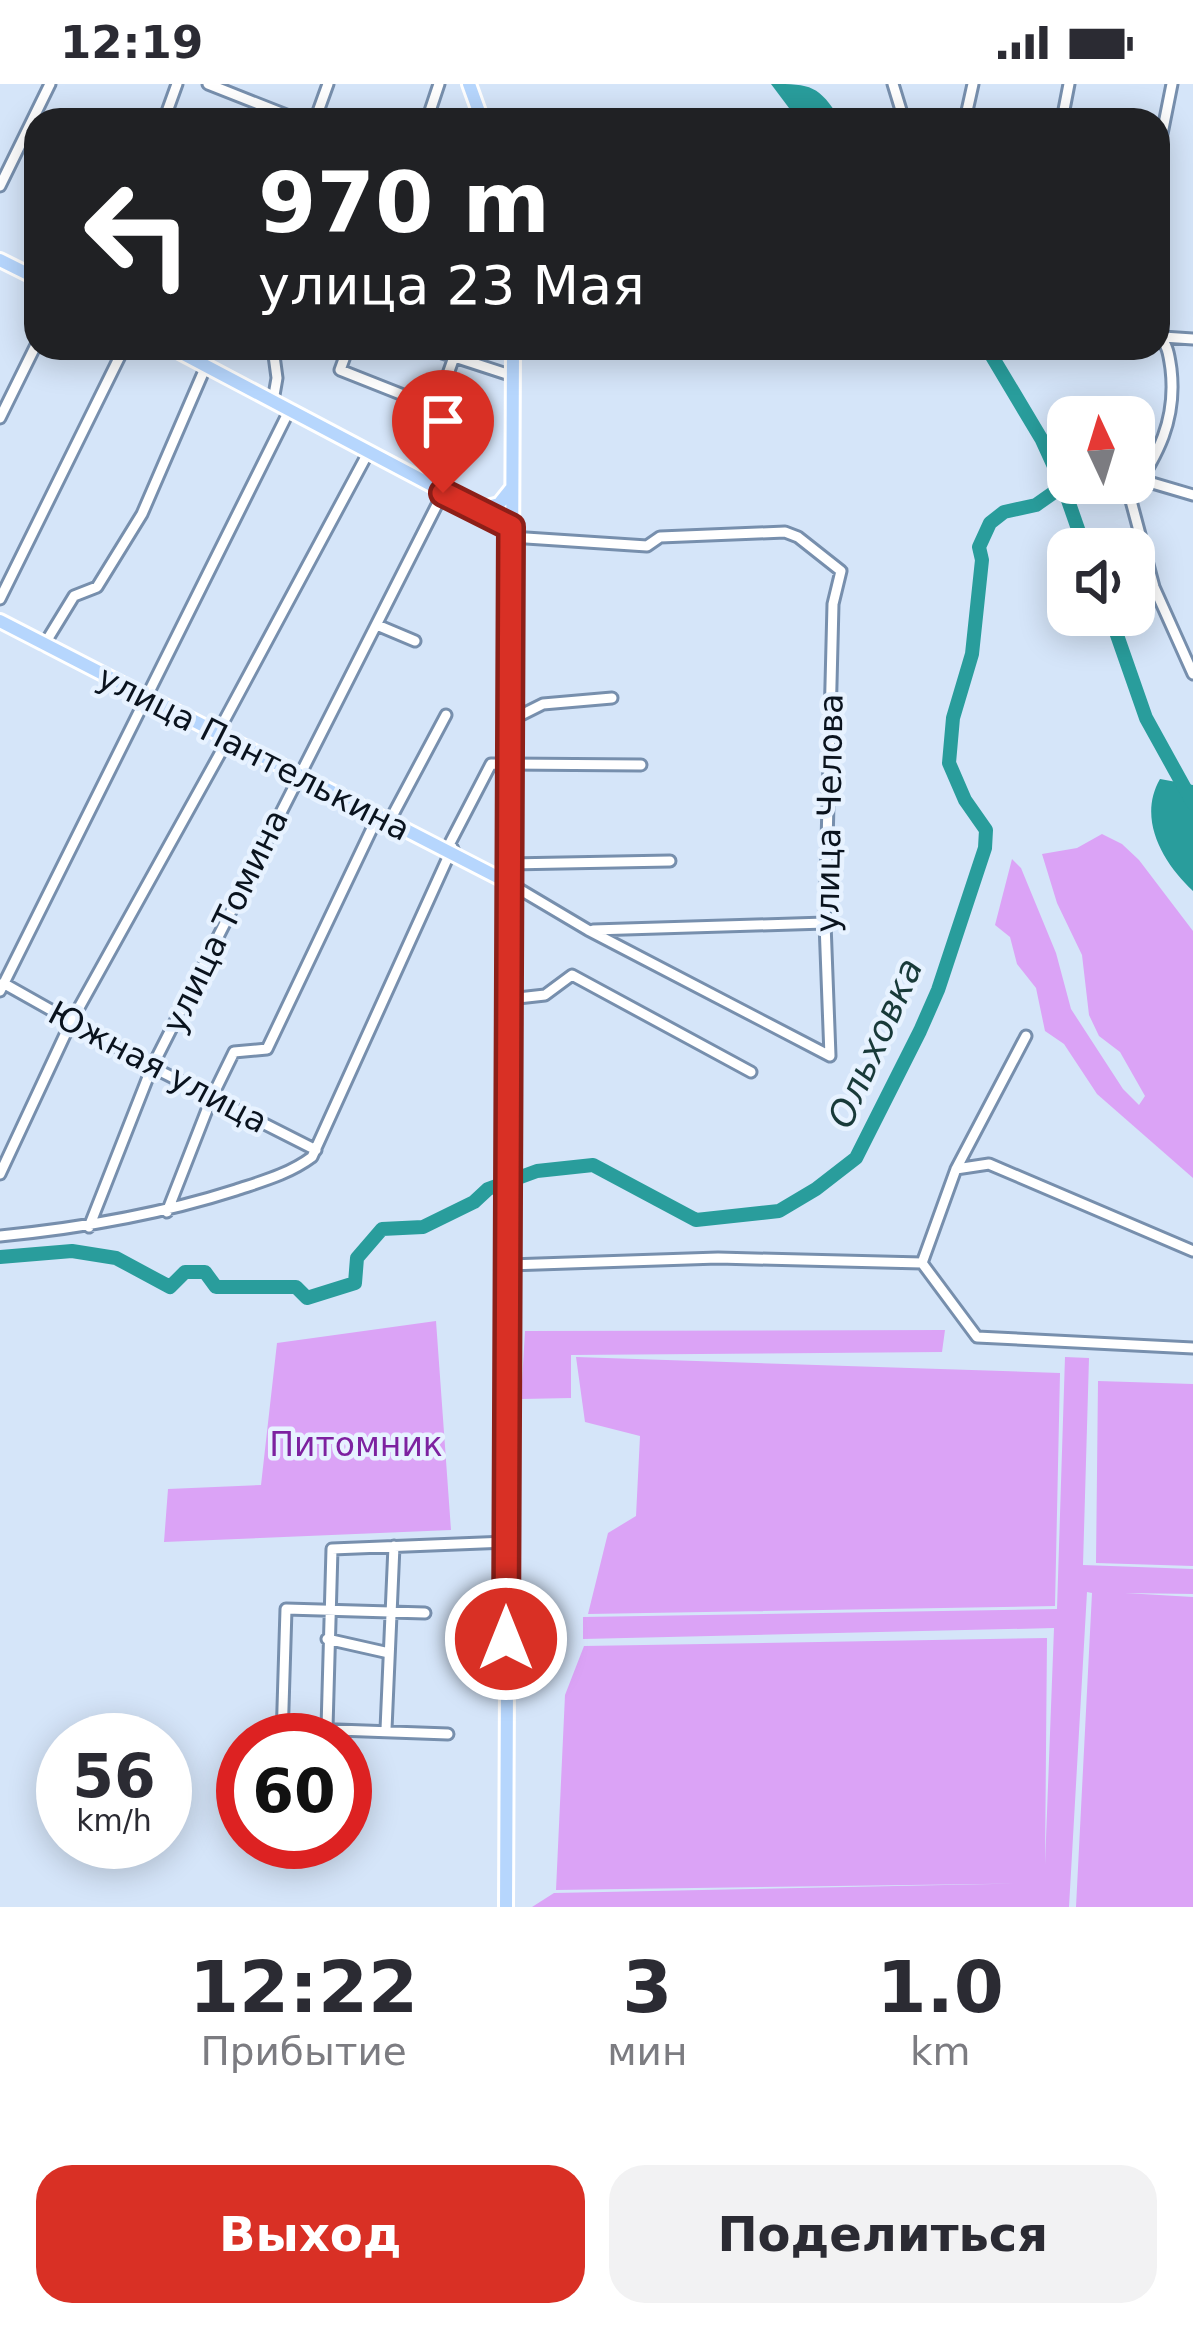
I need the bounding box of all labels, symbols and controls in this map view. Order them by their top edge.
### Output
text: 12:19 [60,16,203,69]
text: 970 m [258,154,550,252]
icon: left [60,156,216,312]
text: улица 23 Мая [258,254,645,317]
pin [392,370,494,493]
icon: arrive [410,388,476,454]
north arrow [1047,396,1155,504]
map controls [1047,396,1155,636]
button: sound [1047,528,1155,636]
street label: улица Пантелькина [91,657,417,849]
street label: улица Челова [807,693,851,933]
street label: улица Томина [154,803,296,1039]
water label: Ольховка [819,952,931,1134]
street label: Южная улица [42,993,274,1141]
park label: Питомник [269,1425,443,1464]
position arrow [443,1576,569,1702]
speed limit sign: 60 [216,1713,372,1869]
text: 56 [72,1741,156,1811]
text: km/h [76,1803,152,1838]
text: 12:22 [189,1945,418,2029]
text: 3 [622,1945,672,2029]
text: 1.0 [876,1945,1004,2029]
text: Прибытие [200,2029,407,2074]
text: мин [607,2029,687,2074]
text: km [910,2029,970,2074]
button: Выход [36,2165,585,2303]
button: Поделиться [609,2165,1157,2303]

